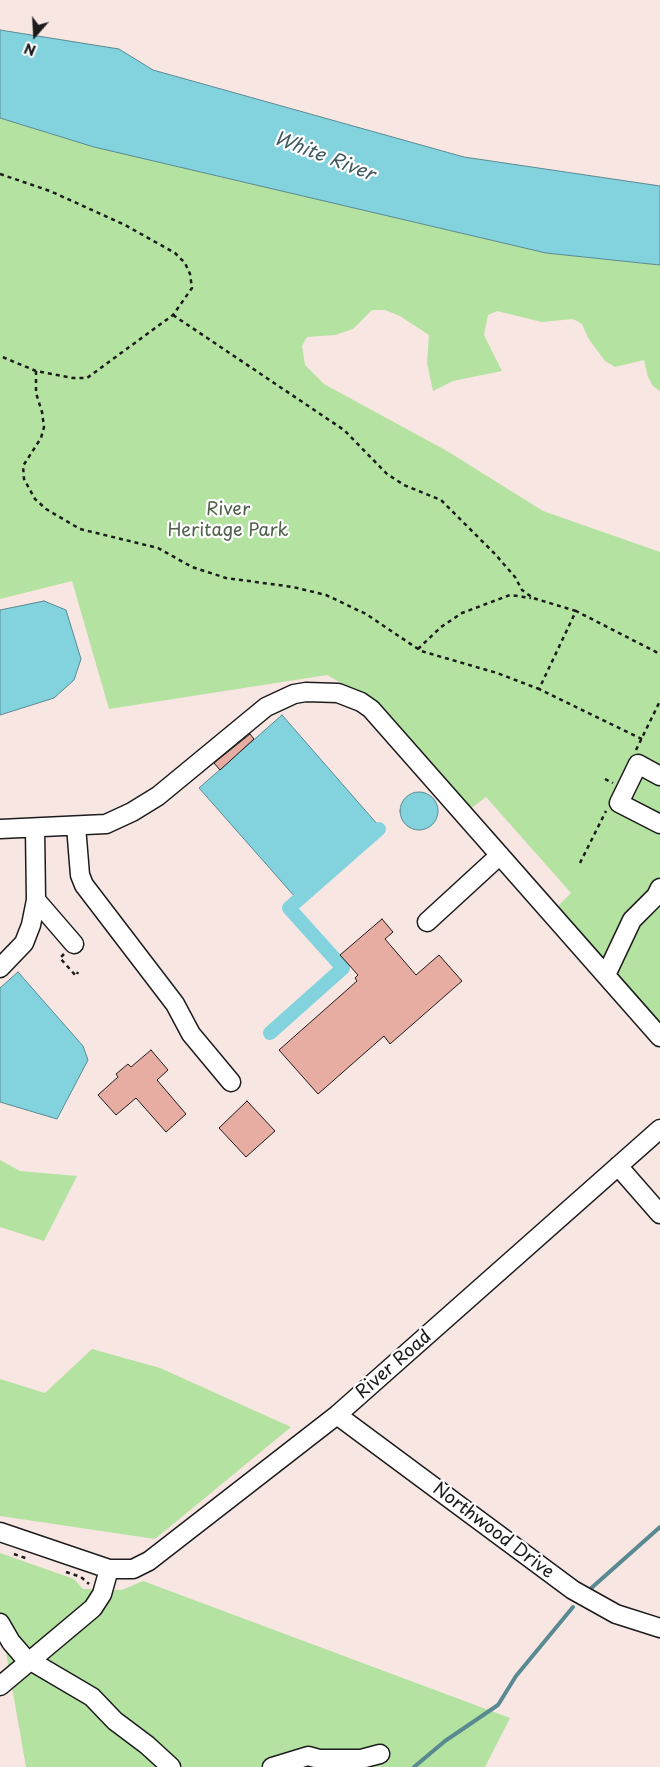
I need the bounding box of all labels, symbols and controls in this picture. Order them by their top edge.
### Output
north arrow [10,10,60,60]
text: N [21,38,39,61]
water label: White River [271,127,377,187]
park label: River Heritage Park [167,499,289,542]
street label: River Road [352,1326,436,1404]
street label: Northwood Drive [428,1478,558,1584]

